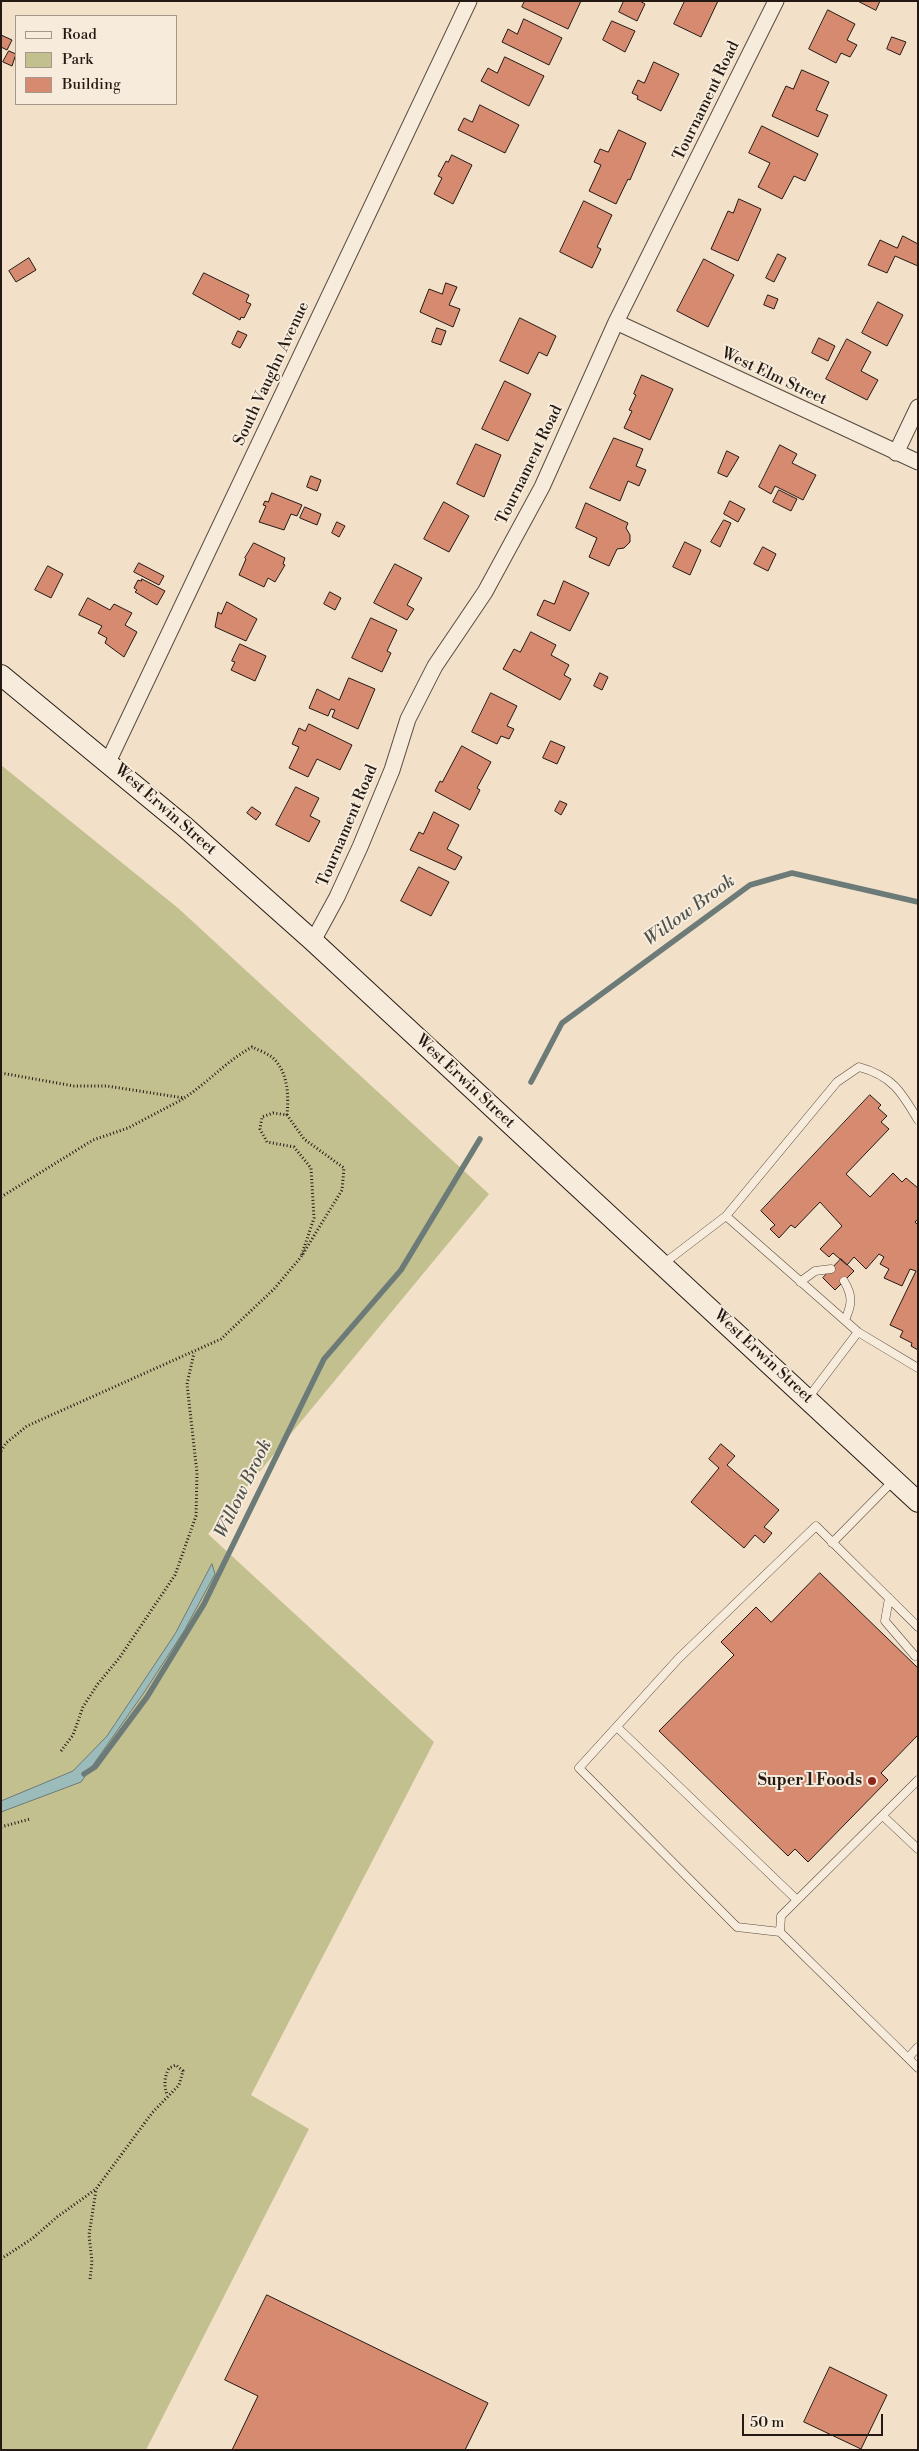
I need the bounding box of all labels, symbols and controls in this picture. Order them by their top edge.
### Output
legend [15,15,178,105]
text: Road [62,25,97,44]
street label: Tournament Road [670,38,744,164]
text: Park [62,50,93,69]
text: Building [62,75,121,94]
street label: South Vaughn Avenue [230,299,314,449]
street label: West Elm Street [718,344,830,410]
street label: Tournament Road [493,402,567,528]
street label: West Erwin Street [110,760,220,860]
street label: Tournament Road [314,762,382,890]
water label: Willow Brook [640,871,740,951]
street label: West Erwin Street [411,1031,519,1133]
street label: West Erwin Street [709,1306,817,1408]
water label: Willow Brook [211,1436,277,1542]
place label: Super 1 Foods [758,1771,862,1791]
marker: Super 1 Foods [866,1775,878,1787]
scale bar [744,2404,885,2436]
text: 50 m [750,2413,784,2432]

